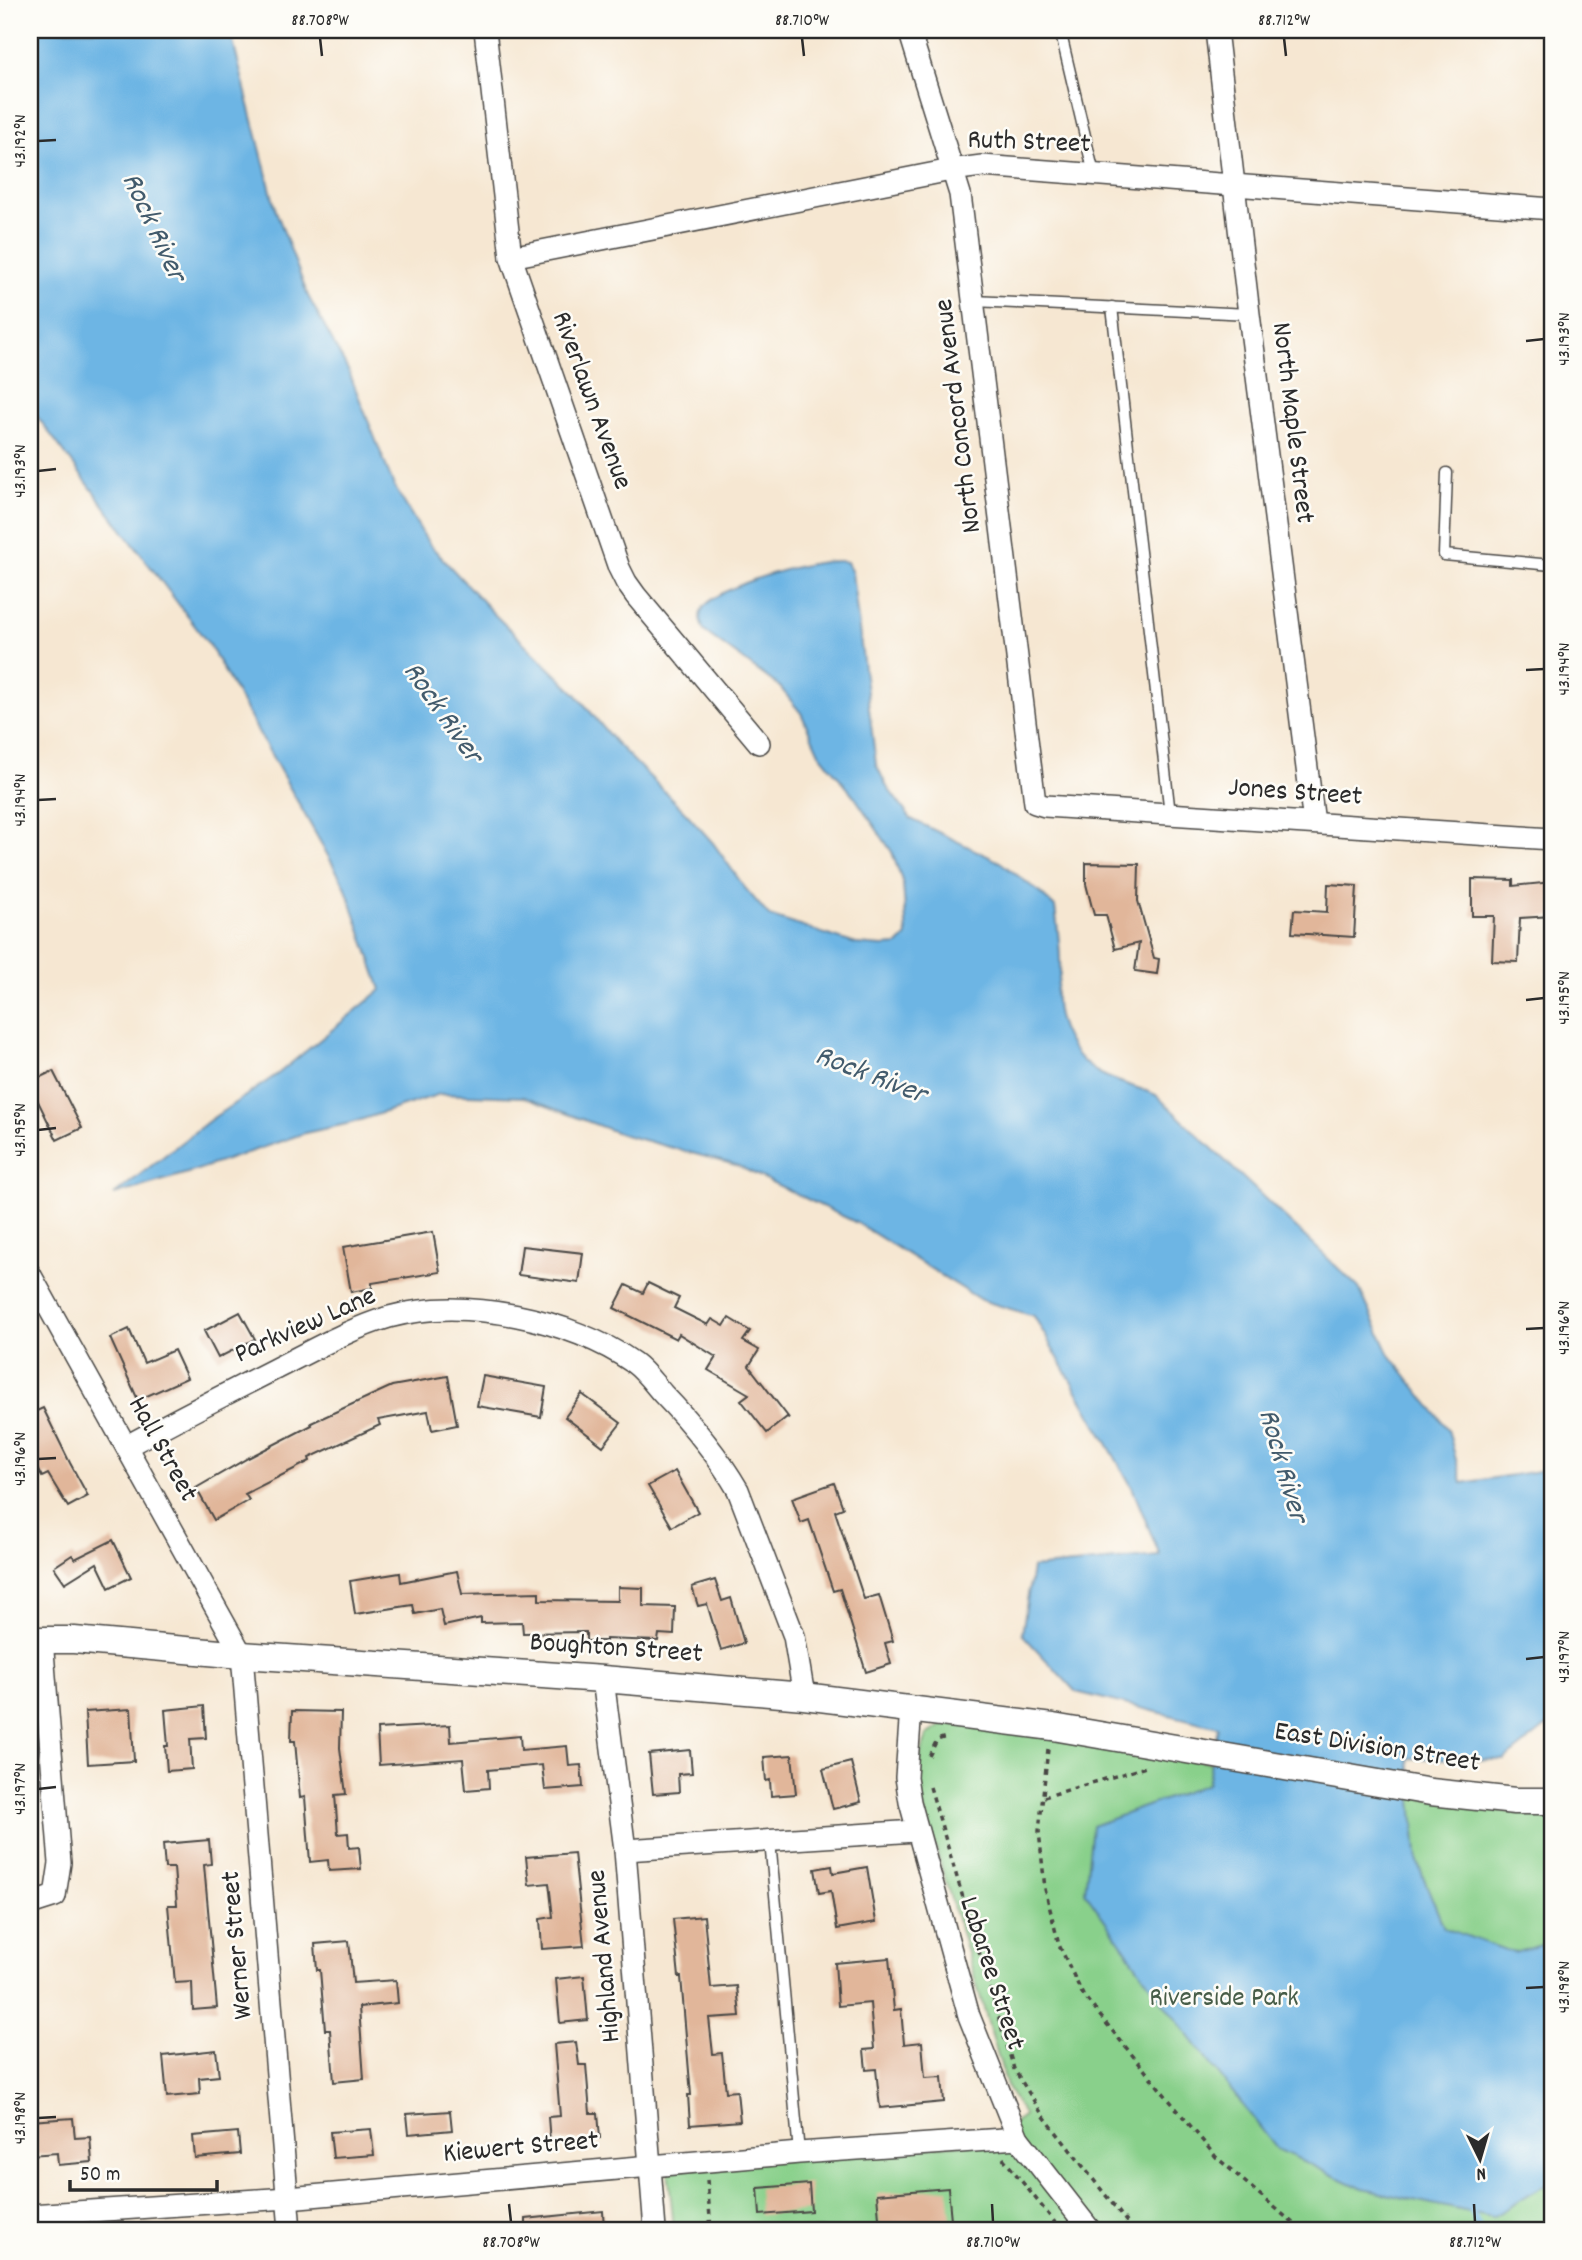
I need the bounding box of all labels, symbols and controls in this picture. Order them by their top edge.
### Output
text: 88.708°W [291,9,349,34]
text: 88.710°W [775,9,830,34]
text: 88.712°W [1258,9,1311,34]
text: 43.192°N [9,114,34,168]
street label: Ruth Street [967,122,1091,166]
water label: Rock River [108,166,197,292]
street label: North Concord Avenue [926,297,994,535]
street label: Riverlawn Avenue [539,306,641,496]
text: 43.193°N [1553,312,1578,366]
street label: North Maple Street [1259,320,1323,526]
text: 43.193°N [9,444,34,498]
text: 43.194°N [1553,643,1578,695]
water label: Rock River [390,654,494,776]
street label: Jones Street [1227,769,1363,819]
text: 43.194°N [9,774,34,826]
text: 43.195°N [1553,971,1578,1025]
water label: Rock River [808,1036,935,1119]
text: 43.195°N [9,1103,34,1157]
street label: Parkview Lane [229,1278,383,1376]
text: 43.196°N [1553,1301,1578,1355]
street label: Hall Street [116,1390,206,1510]
water label: Rock River [1244,1404,1318,1530]
text: 43.196°N [9,1432,34,1486]
street label: Boughton Street [528,1624,704,1676]
text: 43.197°N [1553,1631,1578,1683]
street label: East Division Street [1271,1713,1483,1785]
text: 43.197°N [9,1763,34,1815]
street label: Highland Avenue [579,1868,633,2044]
street label: Werner Street [213,1869,265,2021]
street label: Labaree Street [946,1892,1034,2056]
text: 43.198°N [1553,1961,1578,2013]
park label: Riverside Park [1149,1980,1299,2020]
text: 43.198°N [9,2092,34,2144]
street label: Kiewert Street [442,2122,600,2176]
north arrow [1446,2124,1516,2194]
scale bar [70,2148,217,2192]
text: N [1475,2159,1487,2186]
text: 50 m [80,2161,120,2191]
text: 88.708°W [482,2231,540,2256]
text: 88.710°W [966,2231,1021,2256]
text: 88.712°W [1449,2231,1502,2256]

